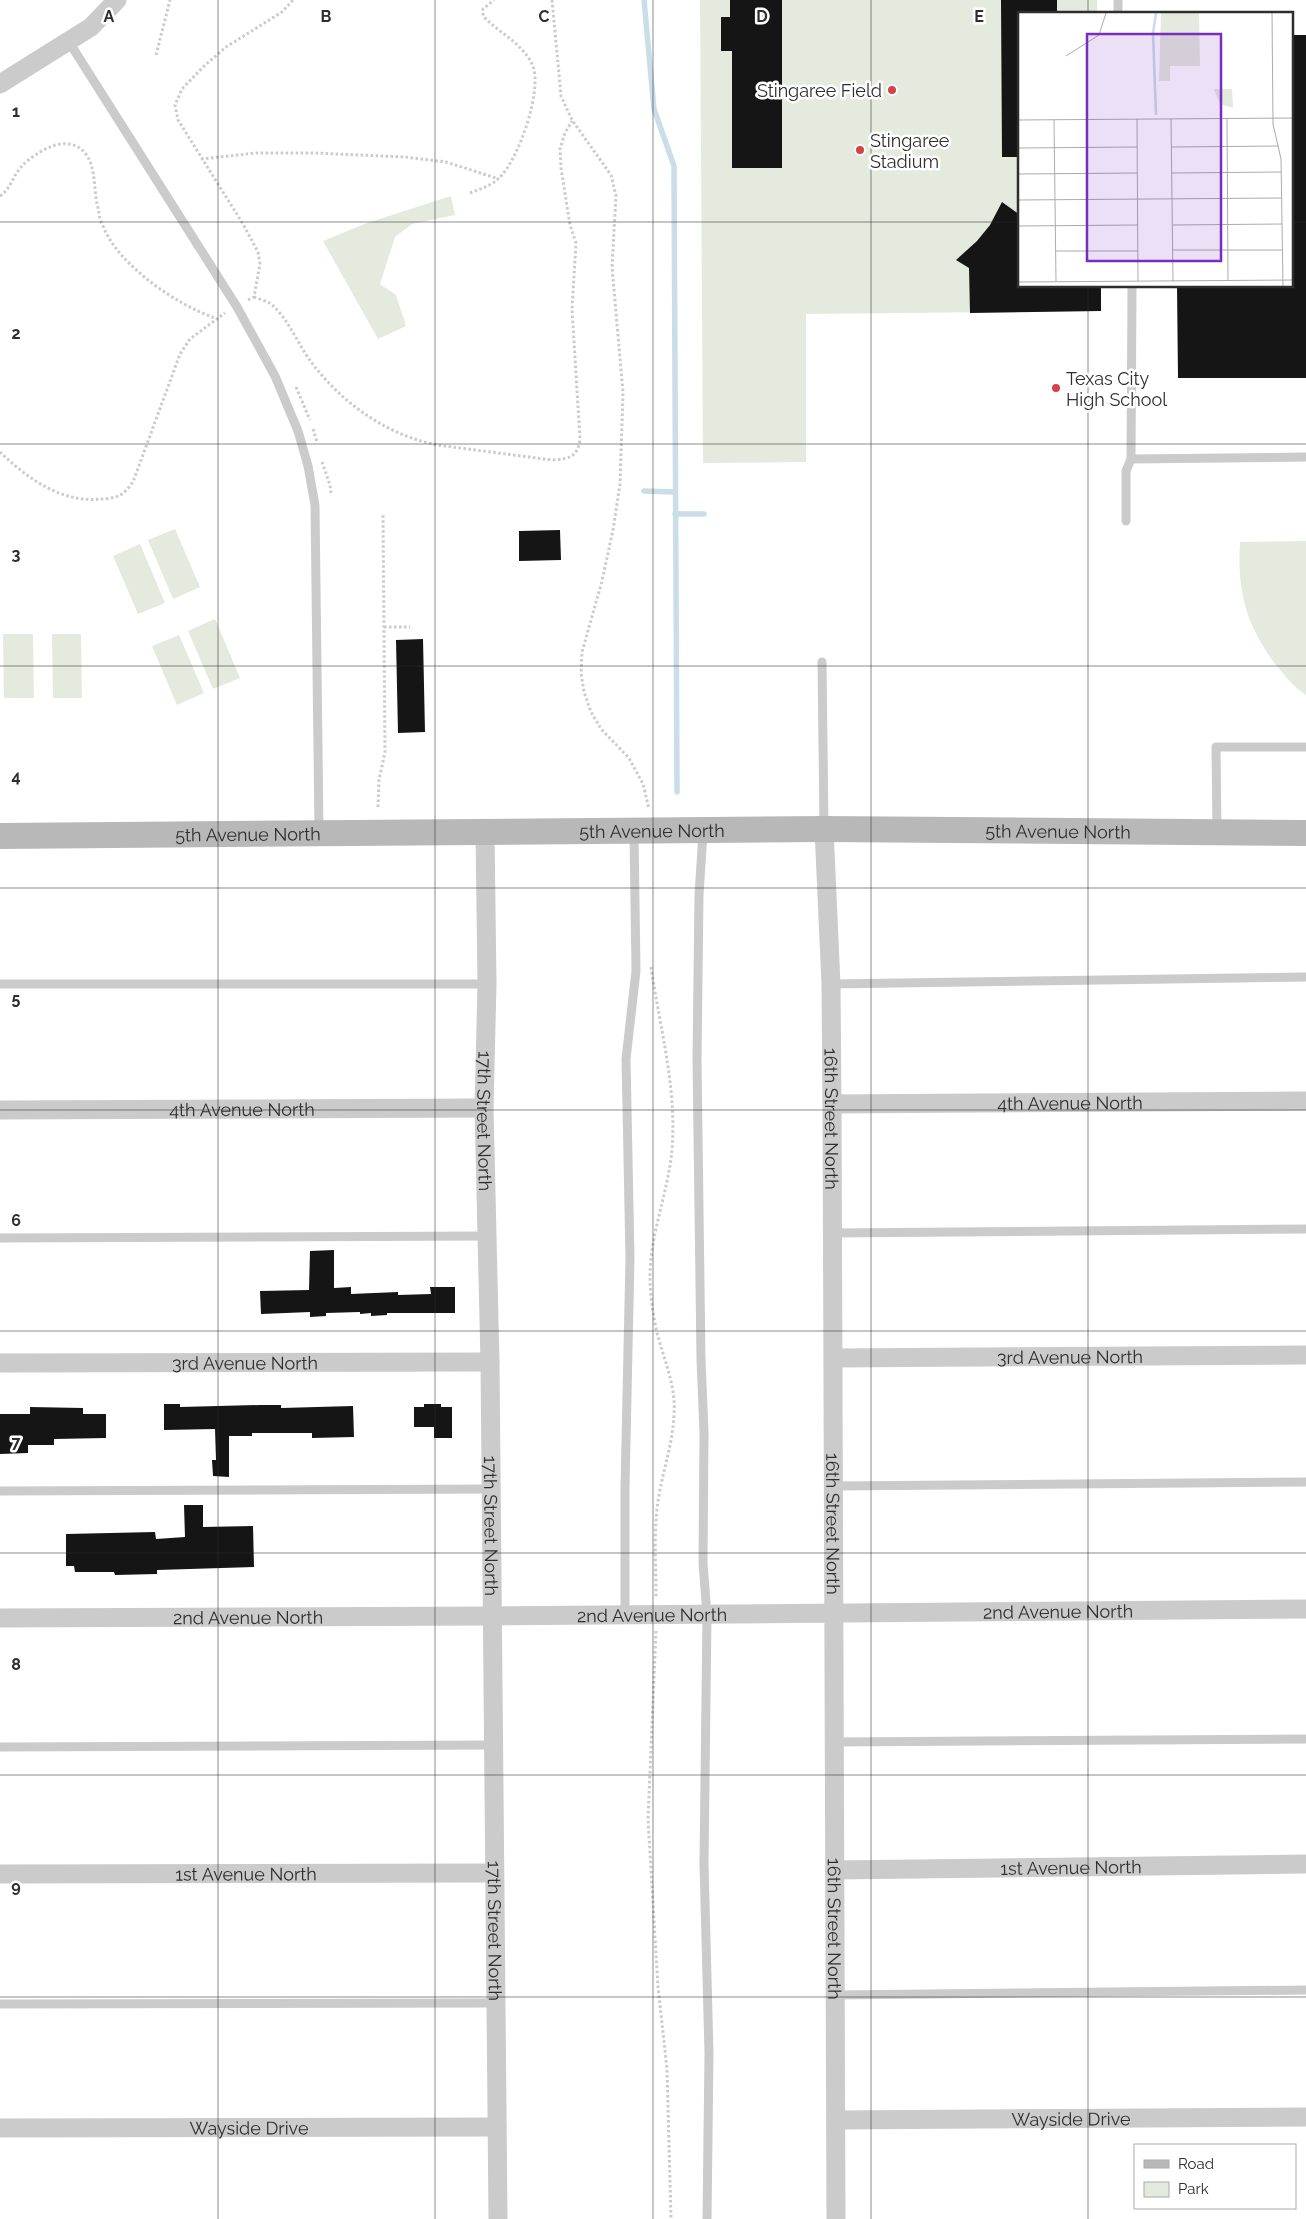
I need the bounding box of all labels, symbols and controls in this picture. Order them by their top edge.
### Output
text: A [104,7,115,26]
text: B [321,7,332,26]
text: C [539,7,550,26]
text: D [756,7,768,26]
text: E [974,7,984,26]
inset map [1018,12,1294,288]
place label: Stingaree Field [757,80,882,101]
marker: Stingaree Field [886,84,898,96]
text: 1 [12,102,20,121]
place label: Stingaree Stadium [870,130,950,172]
marker: Stingaree Stadium [854,144,866,156]
text: 2 [11,324,21,343]
place label: Texas City High School [1066,368,1167,410]
marker: Texas City High School [1050,382,1062,394]
text: 3 [12,545,21,564]
text: 4 [11,767,21,786]
street label: 5th Avenue North [579,819,725,842]
street label: 5th Avenue North [985,820,1131,842]
street label: 5th Avenue North [175,823,321,845]
text: 5 [12,989,21,1008]
street label: 16th Street North [821,1048,843,1190]
street label: 17th Street North [473,1051,496,1191]
street label: 4th Avenue North [997,1092,1143,1113]
street label: 4th Avenue North [169,1098,315,1120]
text: 6 [11,1211,21,1230]
street label: 3rd Avenue North [997,1346,1143,1367]
street label: 3rd Avenue North [172,1352,318,1373]
text: 7 [12,1433,21,1452]
street label: 16th Street North [823,1453,844,1595]
street label: 17th Street North [480,1456,503,1596]
street label: 2nd Avenue North [983,1600,1133,1622]
street label: 2nd Avenue North [577,1603,727,1626]
street label: 2nd Avenue North [173,1606,323,1628]
text: 8 [11,1655,21,1674]
street label: 1st Avenue North [1000,1856,1142,1878]
street label: 16th Street North [824,1858,846,2000]
street label: 17th Street North [484,1861,506,2001]
street label: 1st Avenue North [175,1863,317,1884]
text: 9 [11,1877,21,1896]
street label: Wayside Drive [1011,2108,1131,2129]
street label: Wayside Drive [190,2117,309,2138]
legend [1134,2144,1296,2209]
text: Road [1178,2155,1214,2173]
text: Park [1178,2180,1209,2198]

